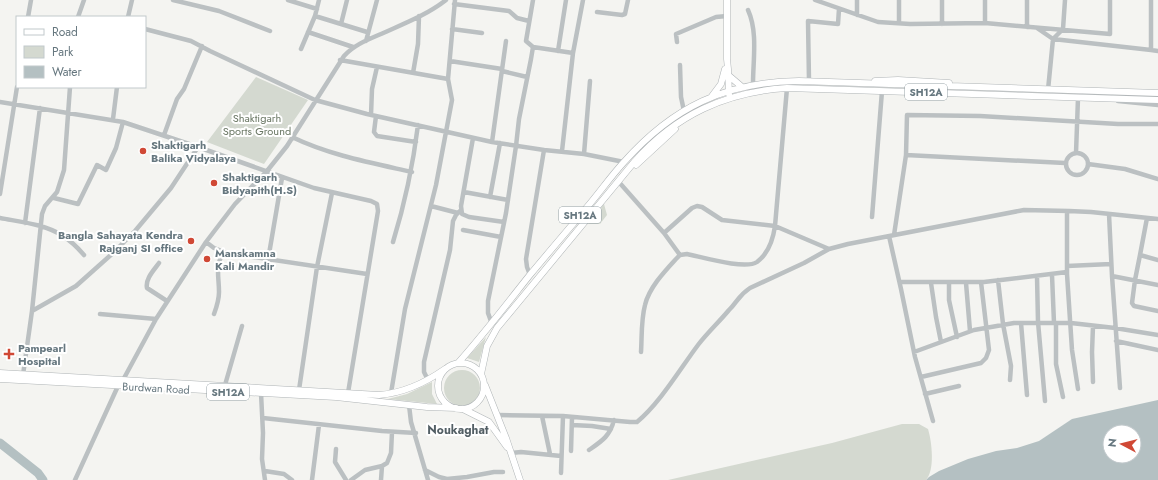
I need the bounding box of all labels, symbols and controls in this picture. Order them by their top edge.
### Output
legend [16,16,146,88]
text: Road [52,23,78,41]
text: Park [52,43,74,61]
text: Water [52,63,83,81]
road number: SH12A [905,84,947,100]
park label: Shaktigarh Sports Ground [223,110,291,139]
place label: Shaktigarh Balika Vidyalaya [151,137,236,166]
marker: Shaktigarh Balika Vidyalaya [138,146,148,156]
place label: Shaktigarh Bidyapith(H.S) [222,169,297,198]
marker: Shaktigarh Bidyapith(H.S) [209,178,219,188]
road number: SH12A [559,207,601,223]
place label: Bangla Sahayata Kendra Rajganj SI office [58,227,183,256]
marker: Bangla Sahayata Kendra Rajganj SI office [186,236,196,246]
place label: Manskamna Kali Mandir [215,245,276,274]
marker: Manskamna Kali Mandir [202,254,212,264]
place label: Pampearl Hospital [18,340,66,369]
marker: Pampearl Hospital [3,348,15,360]
street label: Burdwan Road [122,378,190,398]
road number: SH12A [207,384,249,400]
district label: Noukaghat [427,421,489,439]
north arrow [1102,424,1142,464]
text: N [1104,437,1121,448]

